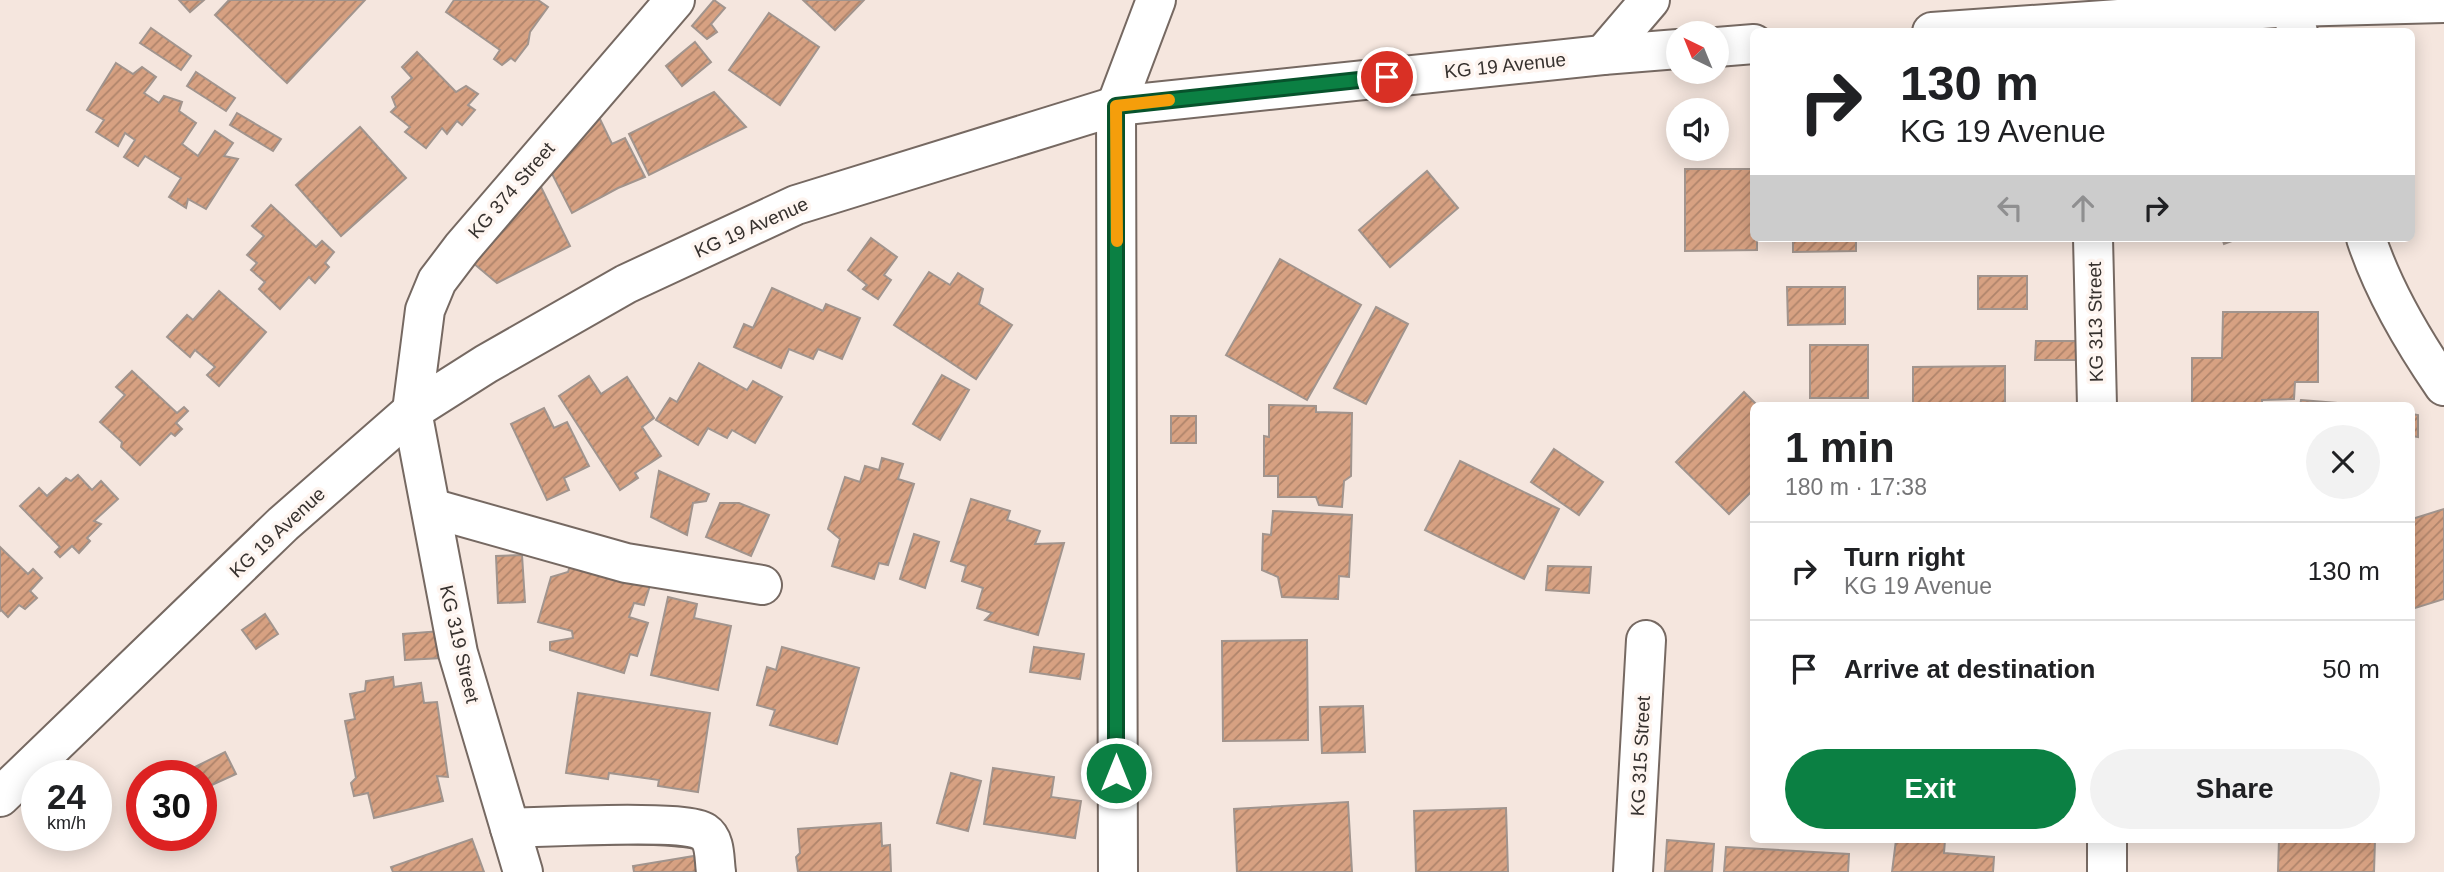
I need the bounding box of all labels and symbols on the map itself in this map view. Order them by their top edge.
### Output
north arrow [1666,21,1729,84]
pin [1357,47,1417,107]
street label: KG 19 Avenue [1443,49,1567,82]
street label: KG 374 Street [464,137,559,243]
street label: KG 19 Avenue [691,193,811,262]
street label: KG 313 Street [2084,261,2107,382]
street label: KG 19 Avenue [225,483,329,582]
street label: KG 319 Street [436,583,483,706]
street label: KG 315 Street [1627,695,1654,817]
position arrow [1079,736,1153,810]
speed limit sign: 30 [126,760,217,851]

